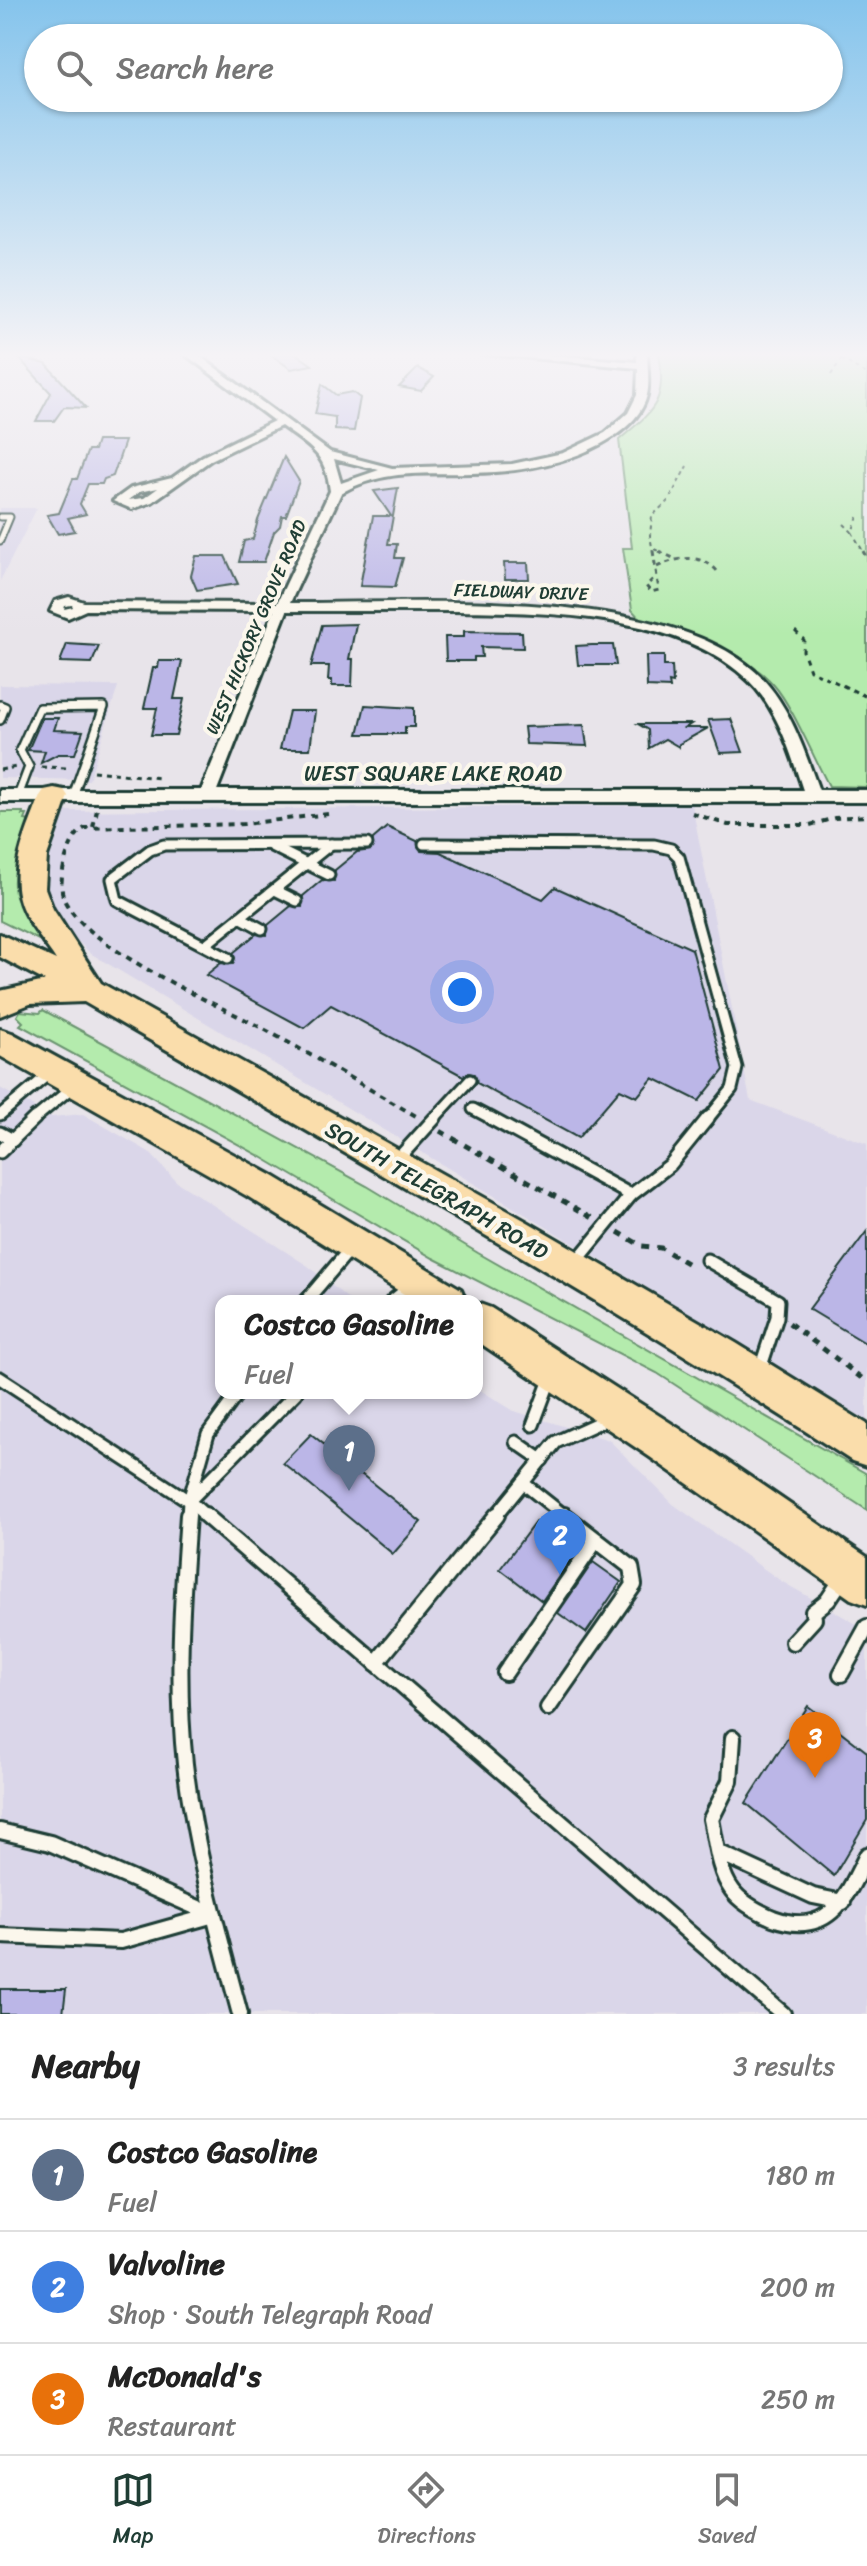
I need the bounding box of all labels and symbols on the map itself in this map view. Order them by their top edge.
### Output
street label: WEST HICKORY GROVE ROAD [196,514,316,739]
street label: FIELDWAY DRIVE [453,574,590,610]
street label: WEST SQUARE LAKE ROAD [304,754,563,793]
your location [442,972,482,1012]
street label: SOUTH TELEGRAPH ROAD [317,1110,556,1271]
pin: 1 [323,1425,375,1491]
pin: 2 [534,1509,586,1575]
pin: 3 [789,1712,841,1778]

